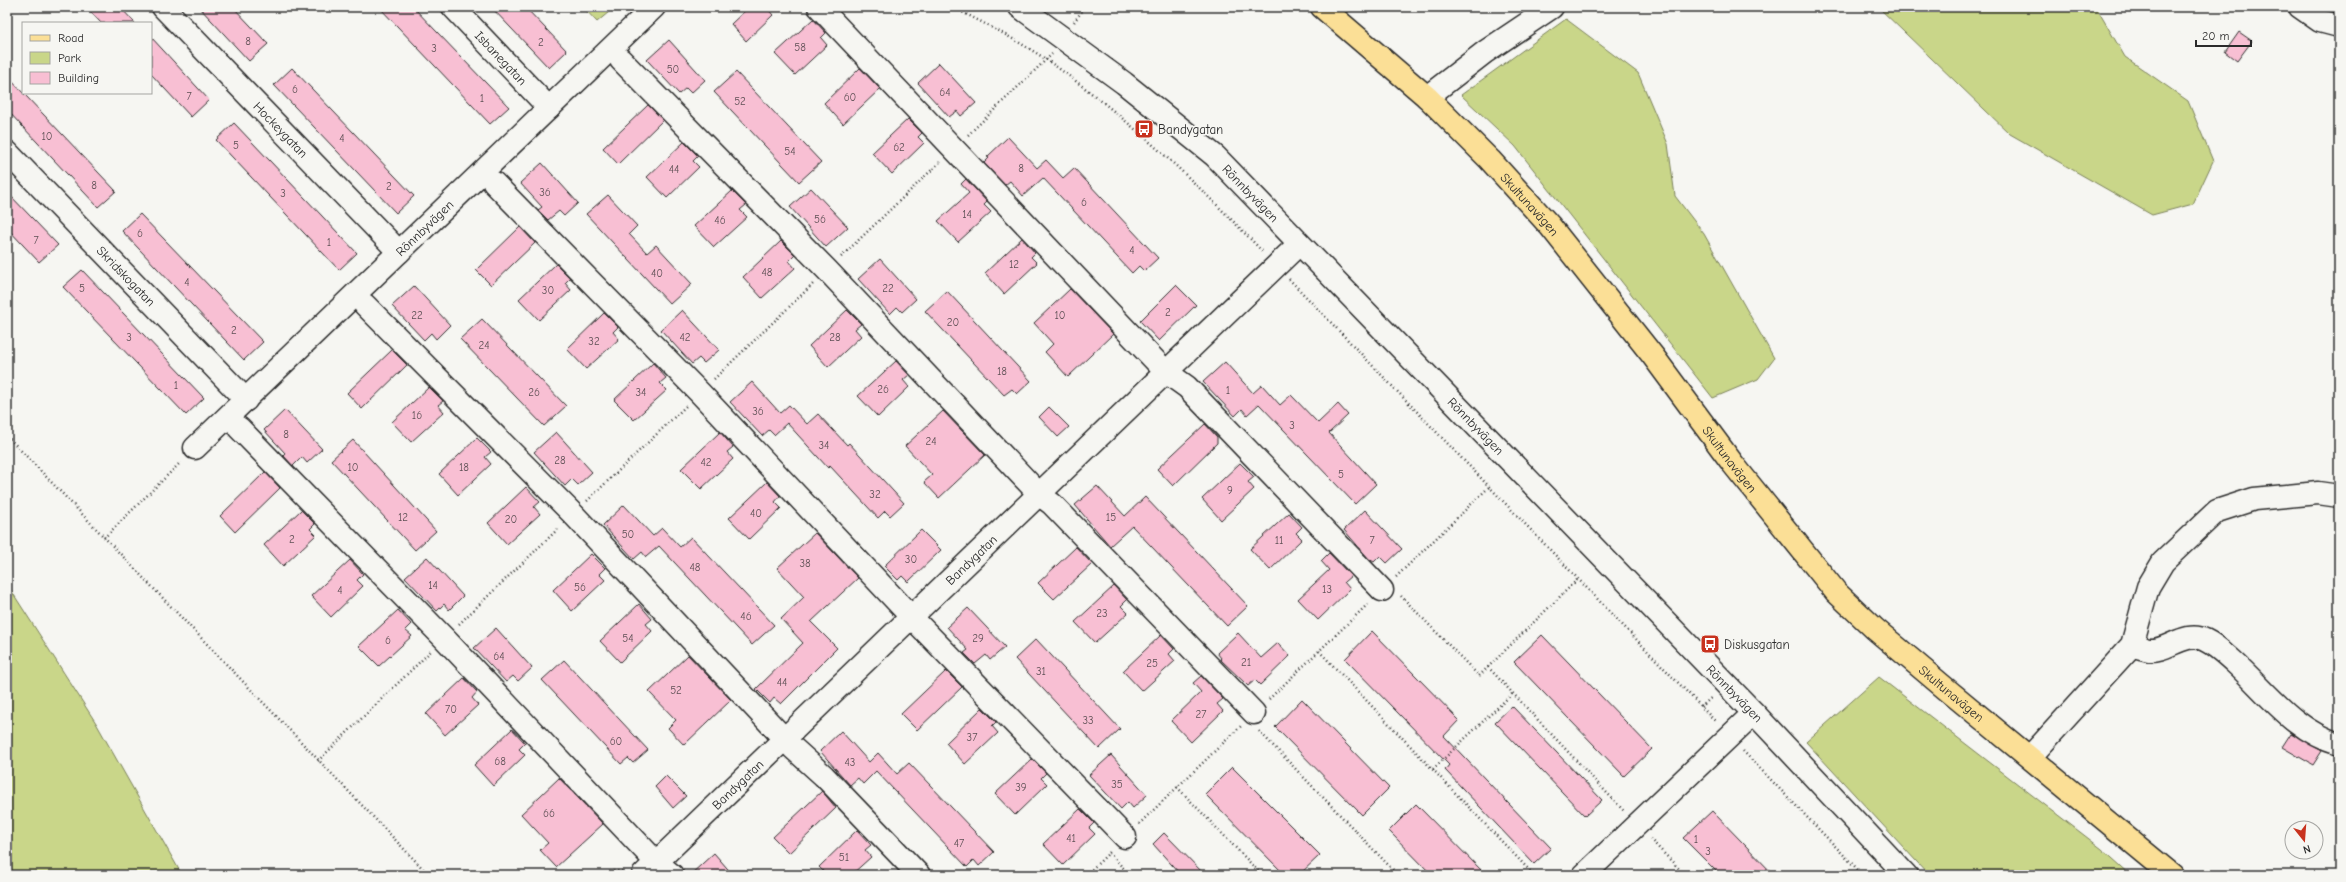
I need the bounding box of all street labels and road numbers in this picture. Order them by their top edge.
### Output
street label: Isbanegatan [472,28,530,88]
street label: Hockeygatan [251,98,311,160]
street label: Rönnbyvägen [1220,161,1282,225]
street label: Skultunavägen [1498,170,1562,239]
street label: Rönnbyvägen [392,197,456,259]
street label: Skridskogatan [94,243,159,309]
street label: Rönnbyvägen [1445,394,1507,458]
street label: Skultunavägen [1700,423,1760,495]
street label: Bandygatan [942,532,1000,588]
street label: Rönnbyvägen [1704,661,1766,725]
street label: Skultunavägen [1916,662,1987,725]
street label: Bandygatan [709,756,766,812]

